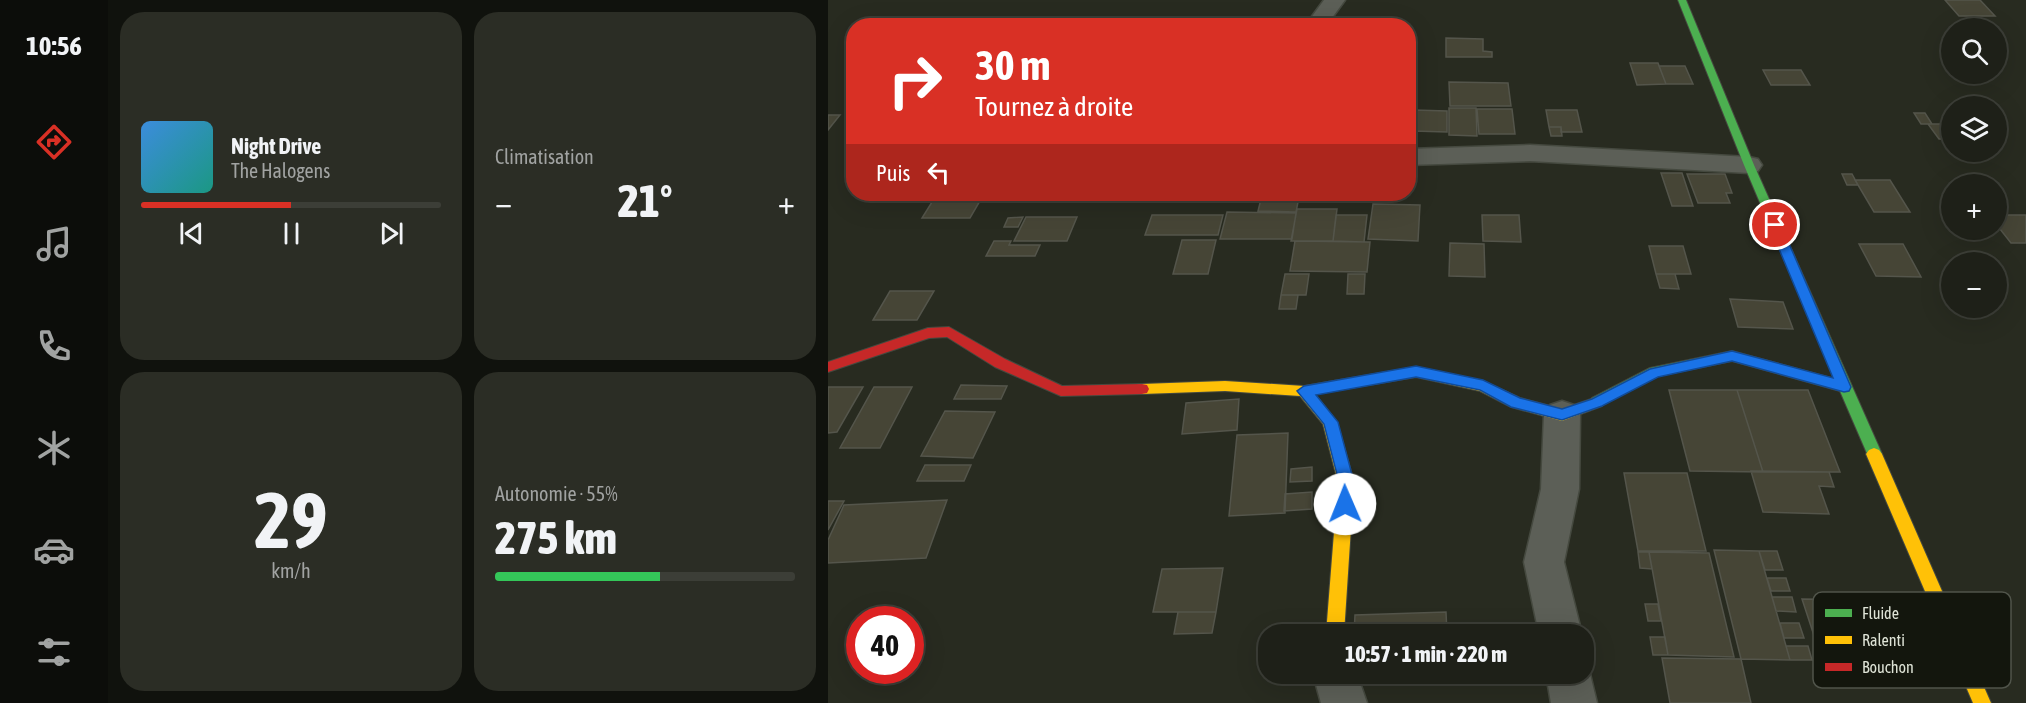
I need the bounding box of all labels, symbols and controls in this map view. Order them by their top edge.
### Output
map controls [1941,18,2007,318]
button: search [1941,18,2007,84]
text: 10:56 [26,30,82,61]
text: 30 m [975,41,1050,89]
icon: right [876,42,954,120]
text: Tournez à droite [975,91,1133,122]
button: layers [1941,96,2007,162]
icon: directions [33,121,75,163]
text: Night Drive [231,133,321,159]
text: Climatisation [495,145,594,168]
icon: left [922,156,955,189]
text: The Halogens [231,159,330,182]
text: Puis [876,160,910,186]
button: + [1941,174,2007,240]
text: 21° [618,175,672,227]
text: − [495,183,512,221]
text: + [778,183,795,221]
pin [1749,199,1800,250]
icon: arrive [1758,208,1791,241]
icon: previous [175,217,208,250]
icon: pause [275,217,308,250]
icon: next [375,217,408,250]
icon: music [33,223,75,265]
button: − [1941,252,2007,318]
icon: phone [33,325,75,367]
icon: climate [33,427,75,469]
position arrow [1313,472,1377,536]
text: 29 [254,475,328,565]
text: Autonomie · 55% [495,482,618,505]
text: 275 km [495,512,617,564]
icon: car [33,529,75,571]
text: km/h [271,559,311,582]
legend [1813,592,2011,688]
text: Fluide [1862,604,1899,622]
speed limit sign: 40 [846,606,924,684]
icon: filters [33,631,75,673]
text: Ralenti [1862,631,1905,649]
text: 10:57 · 1 min · 220 m [1345,641,1507,667]
text: Bouchon [1862,658,1914,676]

